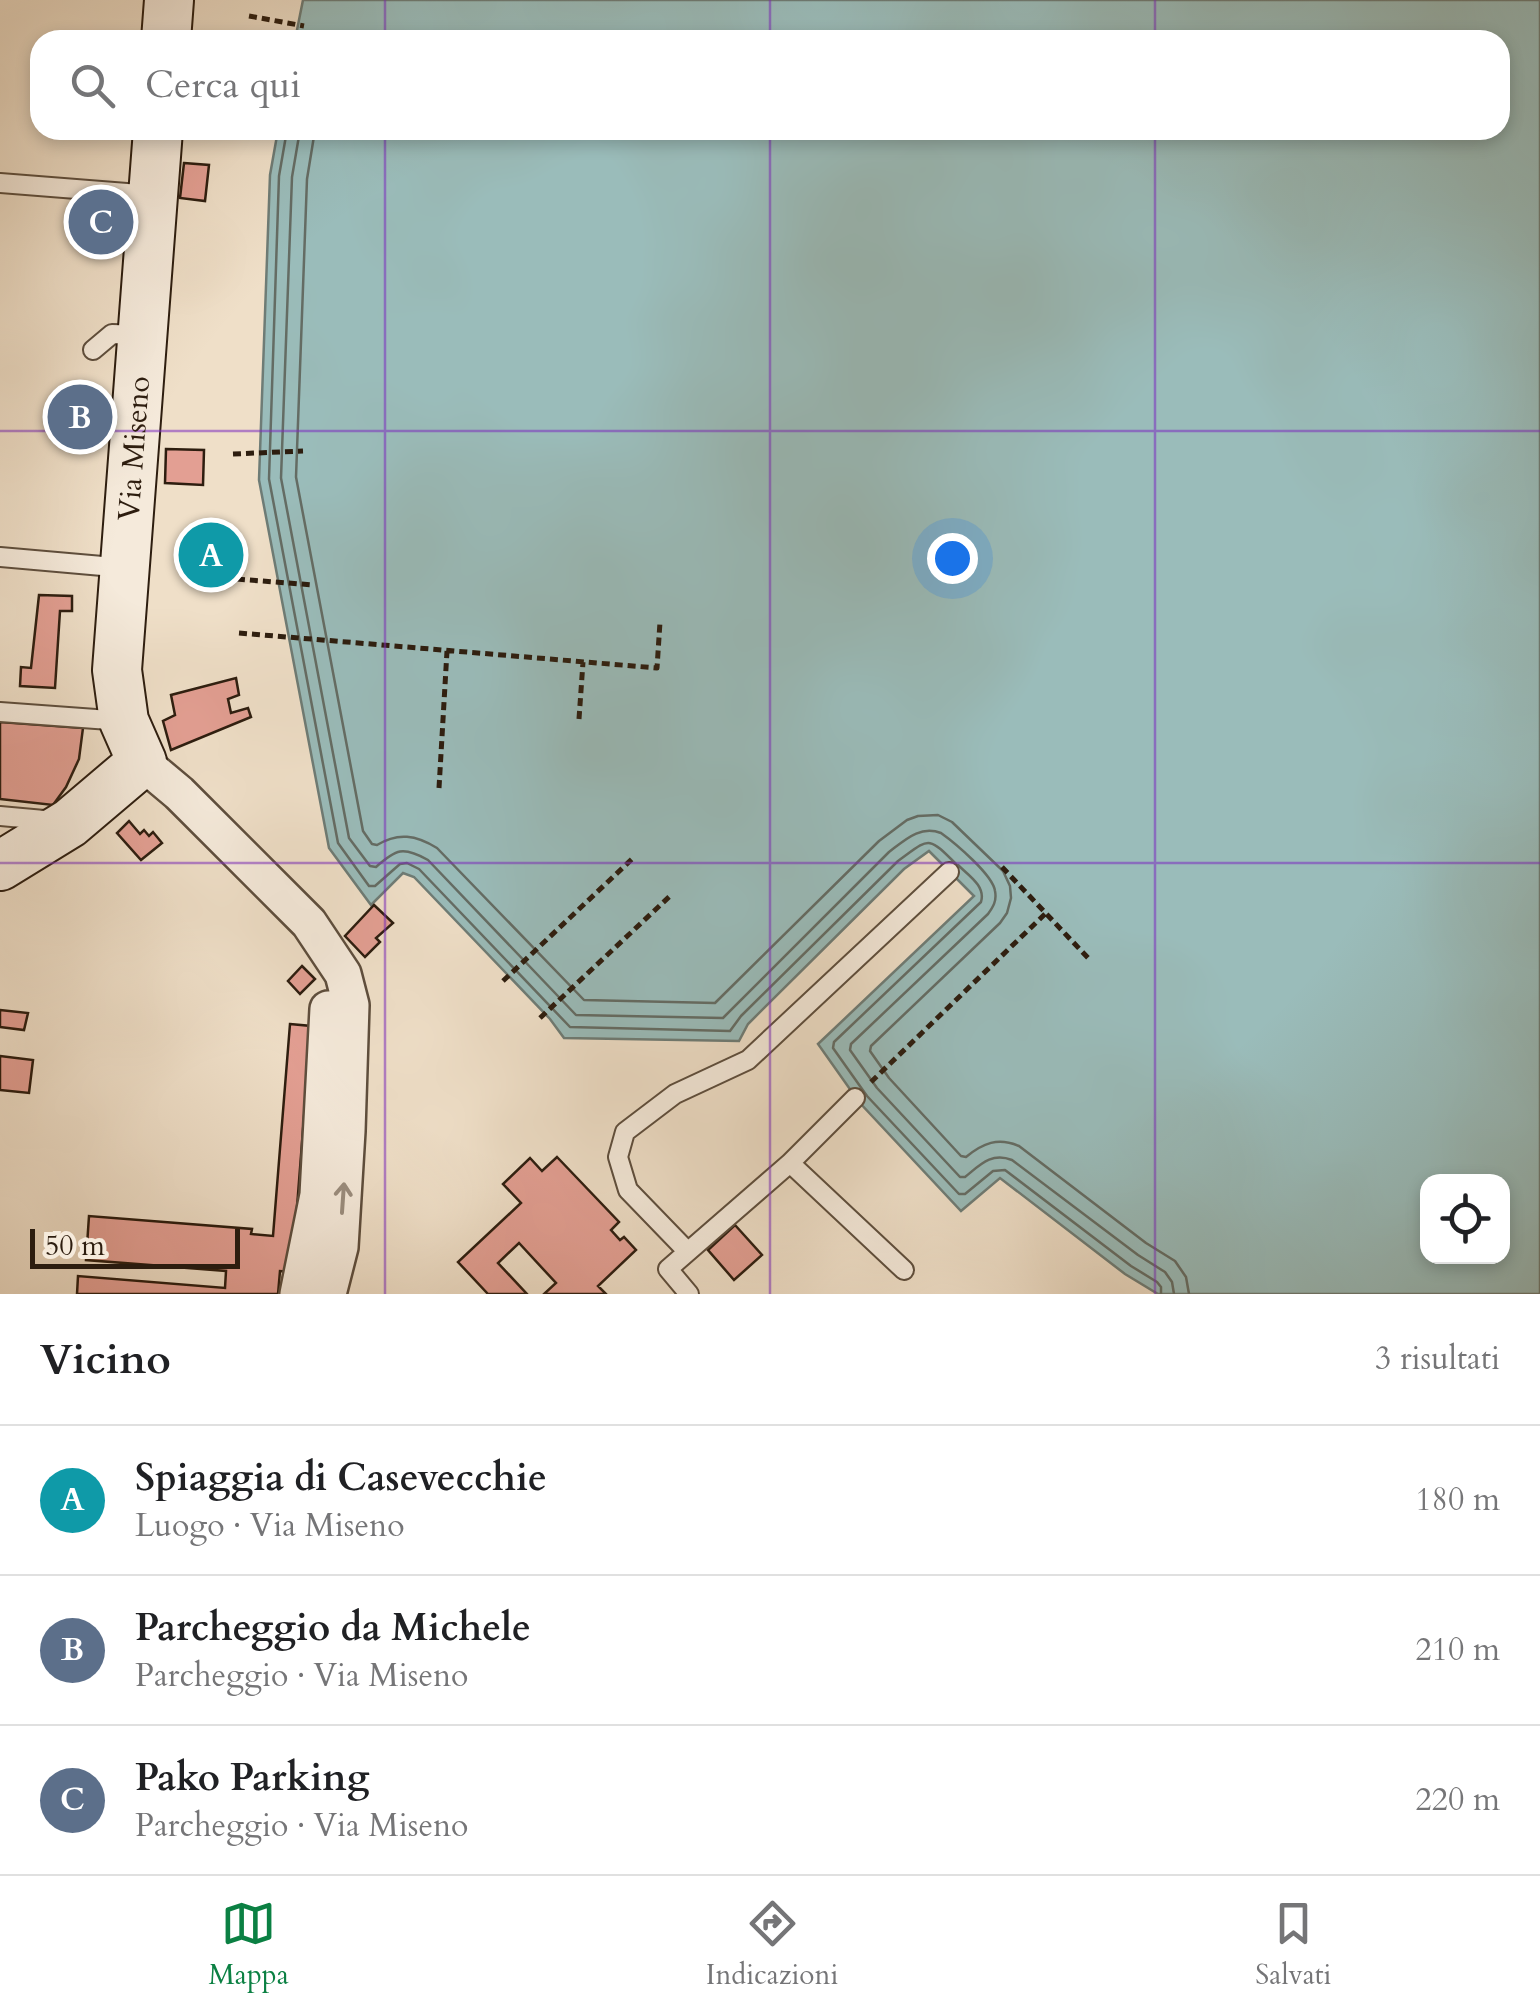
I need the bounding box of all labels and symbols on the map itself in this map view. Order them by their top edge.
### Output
pin: C [68,184,134,260]
street label: Via Miseno [108,375,160,522]
pin: B [48,380,112,454]
pin: A [178,518,244,592]
your location [927,533,978,584]
one-way arrow [334,1183,353,1215]
scale bar [30,1224,240,1268]

